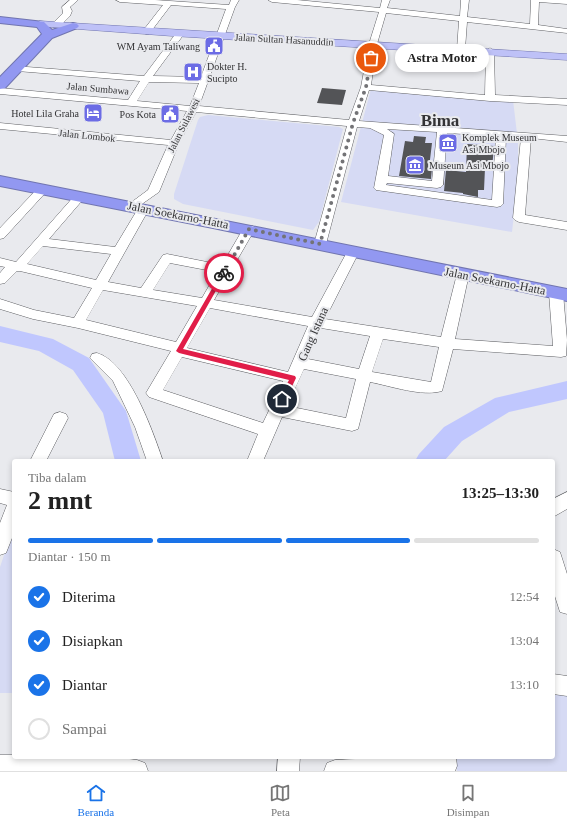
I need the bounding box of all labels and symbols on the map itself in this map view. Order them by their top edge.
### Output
street label: Jalan Sultan Hasanuddin [234,31,334,48]
public building icon: WM Ayam Taliwang [203,35,225,57]
place label: WM Ayam Taliwang [117,41,200,52]
pin [354,41,388,75]
callout: Astra Motor [395,44,489,72]
hospital icon: Dokter H. Sucipto [182,61,204,83]
place label: Dokter H. Sucipto [207,61,247,84]
street label: Jalan Sumbawa [66,80,130,97]
street label: Jalan Sulawesi [165,96,202,154]
hotel icon: Hotel Lila Graha [82,102,104,124]
public building icon: Pos Kota [159,103,181,125]
place label: Hotel Lila Graha [11,108,80,119]
place label: Pos Kota [120,109,157,120]
district label: Bima [421,111,460,130]
street label: Jalan Lombok [58,127,116,144]
museum icon: Komplek Museum Asi Mbojo [437,132,459,154]
place label: Komplek Museum Asi Mbojo [462,132,537,155]
museum icon: Museum Asi Mbojo [404,154,426,176]
place label: Museum Asi Mbojo [429,160,509,171]
street label: Jalan Soekarno-Hatta [126,198,231,232]
courier [204,253,244,293]
street label: Jalan Soekarno-Hatta [443,264,548,298]
street label: Gang Istana [295,304,331,363]
pin [265,382,299,416]

